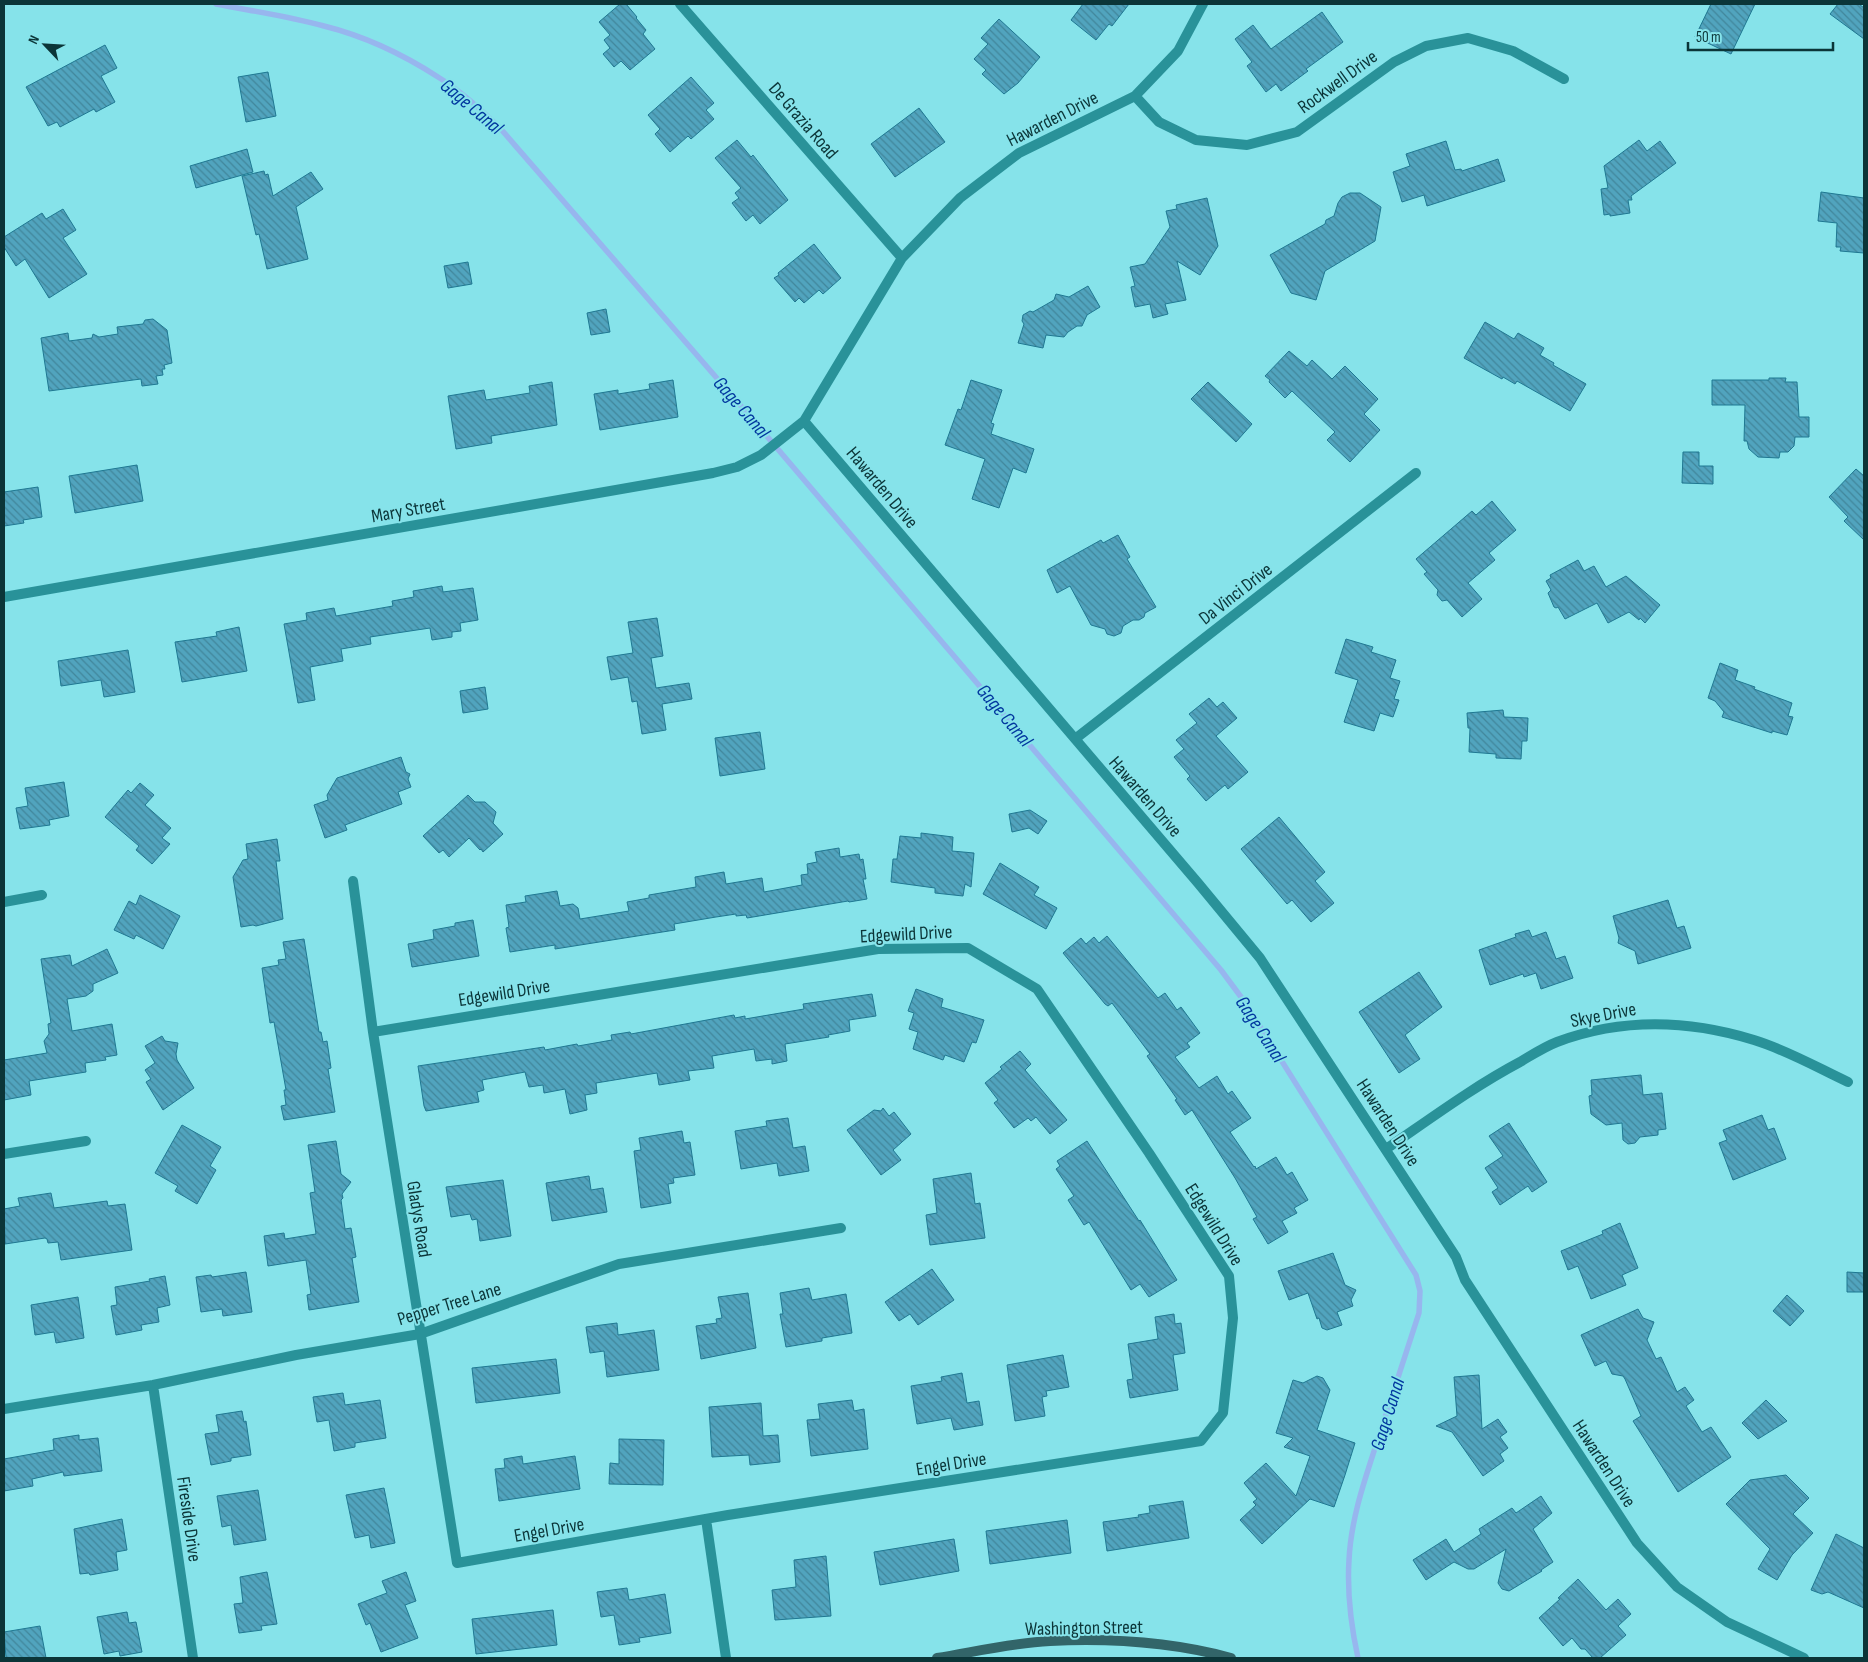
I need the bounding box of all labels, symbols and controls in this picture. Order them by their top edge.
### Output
north arrow [20,20,70,70]
scale bar [1688,20,1833,52]
text: 50 m [1696,28,1721,47]
text: N [24,33,43,47]
street label: Rockwell Drive [1294,46,1382,119]
water label: Gage Canal [435,74,509,141]
street label: De Grazia Road [763,78,842,164]
street label: Hawarden Drive [1003,86,1102,152]
water label: Gage Canal [708,372,776,445]
street label: Hawarden Drive [841,442,923,534]
street label: Mary Street [370,493,447,528]
street label: Da Vinci Drive [1195,558,1277,630]
water label: Gage Canal [971,679,1038,753]
street label: Hawarden Drive [1104,752,1186,842]
street label: Edgewild Drive [859,921,953,948]
street label: Edgewild Drive [457,975,552,1012]
water label: Gage Canal [1230,992,1291,1068]
street label: Skye Drive [1568,998,1638,1033]
street label: Hawarden Drive [1351,1075,1425,1171]
street label: Gladys Road [401,1179,436,1259]
street label: Edgewild Drive [1179,1179,1248,1270]
street label: Pepper Tree Lane [395,1278,504,1331]
water label: Gage Canal [1366,1374,1411,1453]
street label: Hawarden Drive [1567,1416,1641,1512]
street label: Engel Drive [914,1448,988,1481]
street label: Fireside Drive [171,1475,206,1563]
street label: Engel Drive [512,1513,586,1548]
street label: Washington Street [1025,1616,1143,1641]

